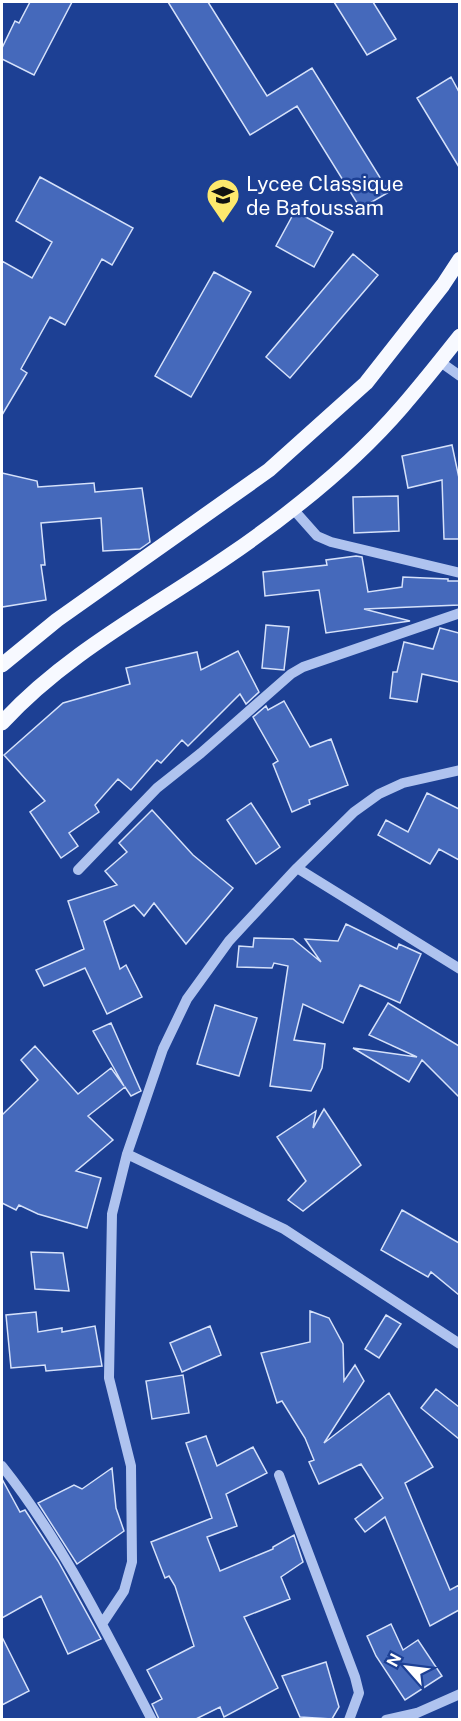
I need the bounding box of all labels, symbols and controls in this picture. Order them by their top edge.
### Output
place label: Lycee Classique de Bafoussam [246,171,404,220]
school or university icon: Lycee Classique de Bafoussam [205,177,241,224]
north arrow [377,1637,437,1697]
text: N [383,1650,406,1670]

